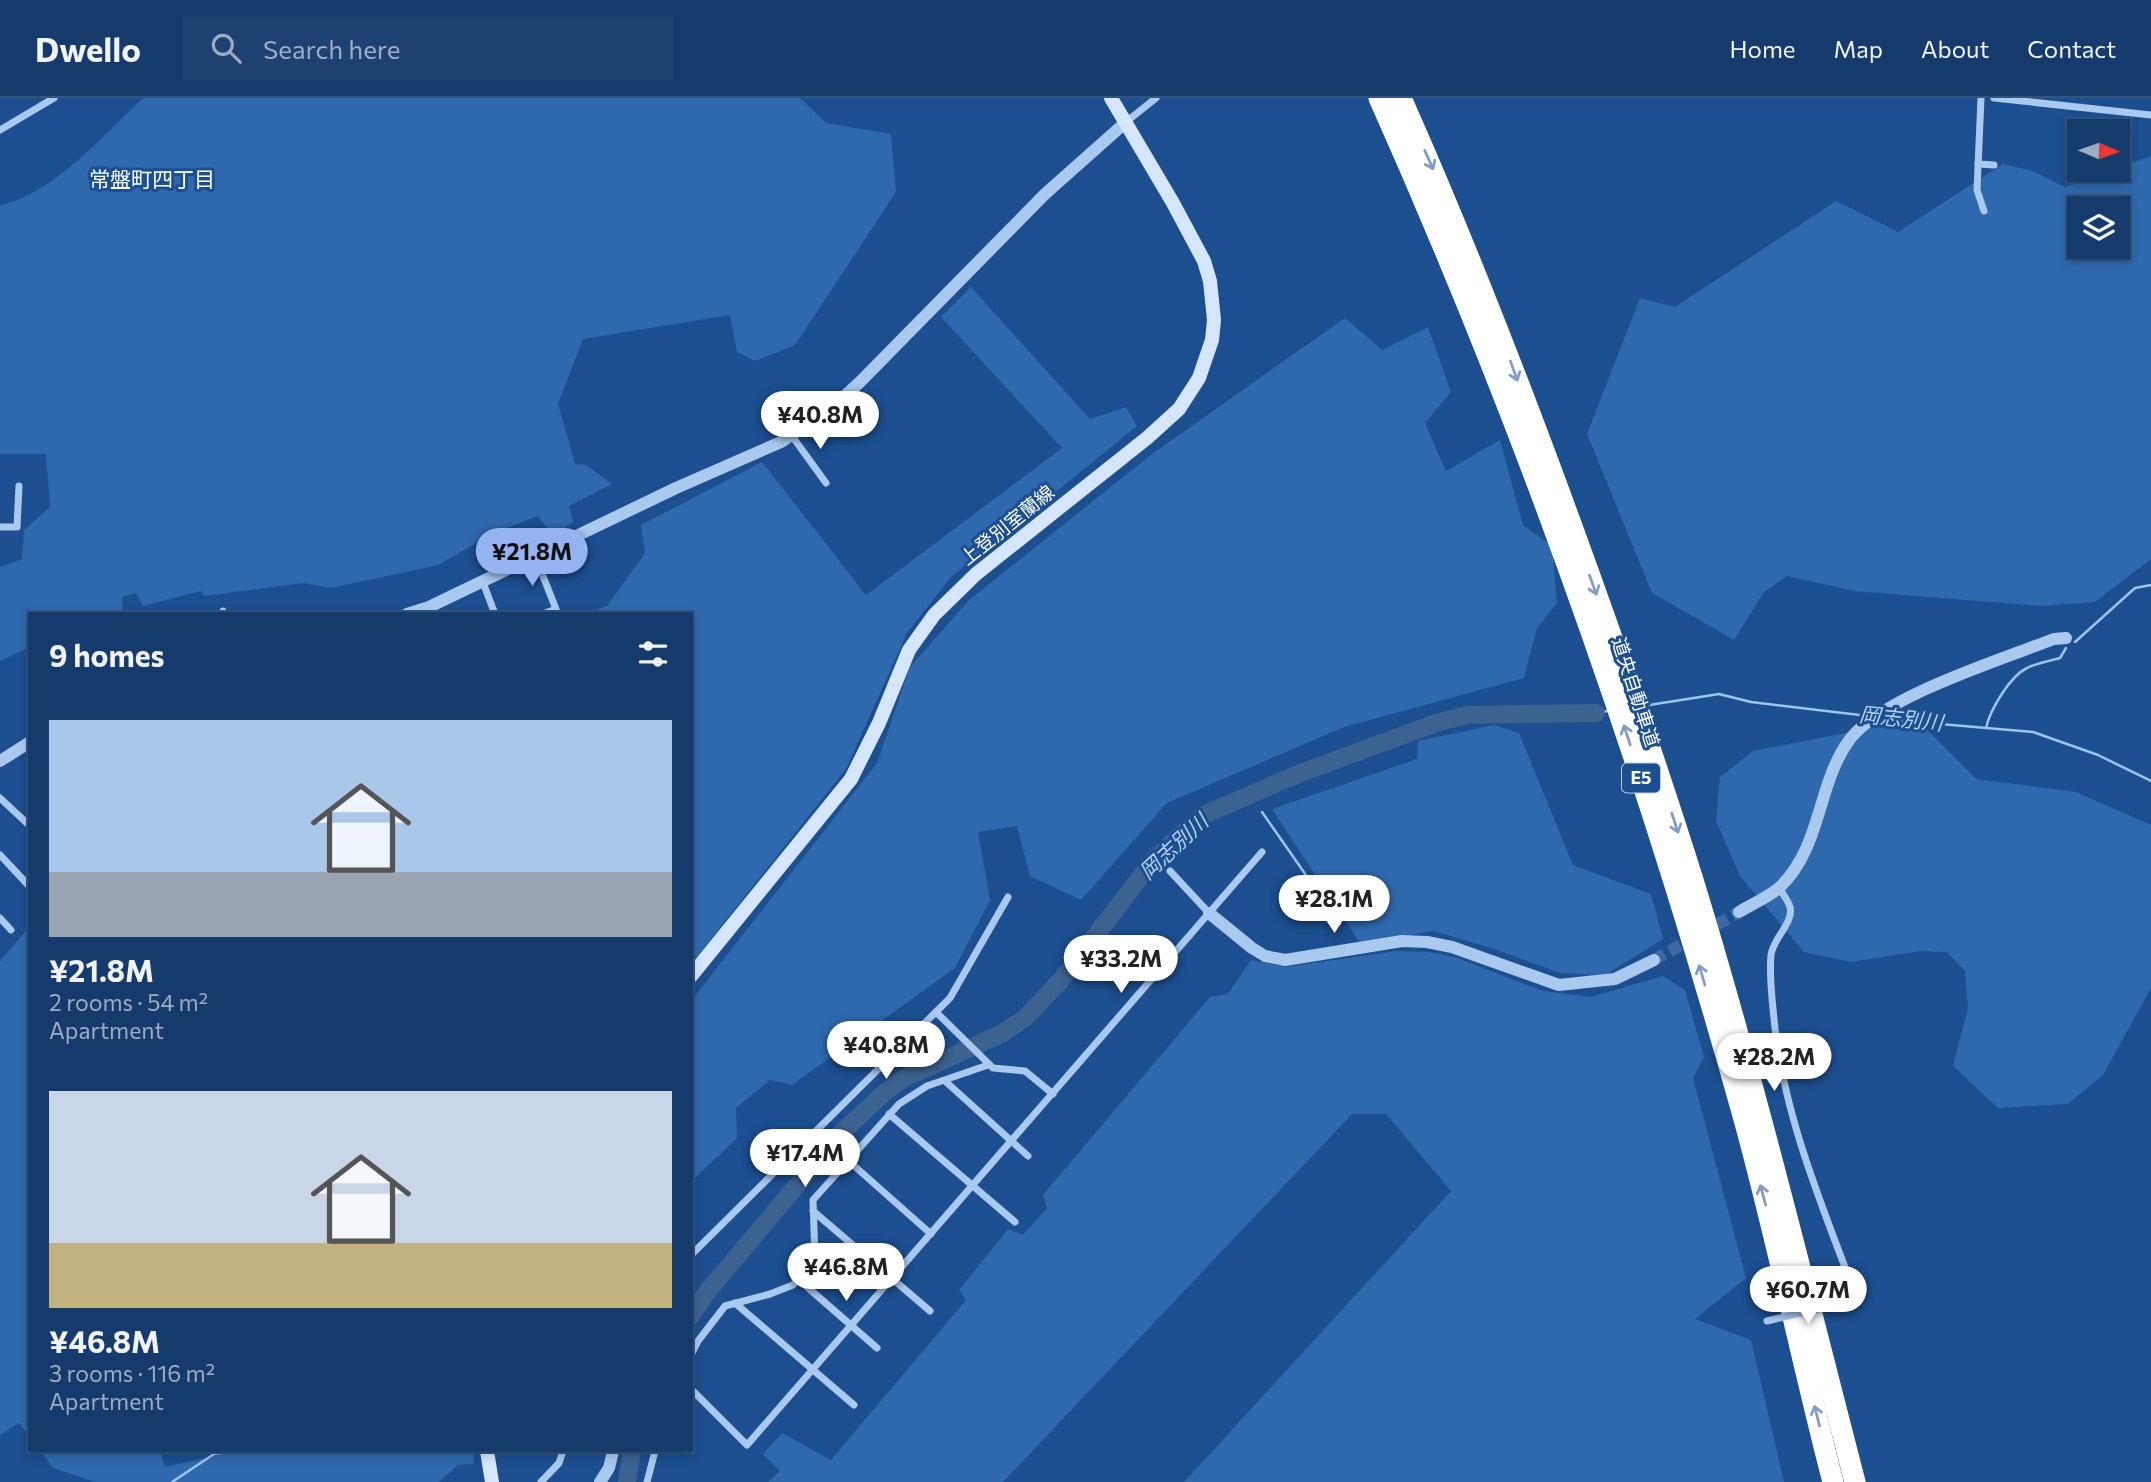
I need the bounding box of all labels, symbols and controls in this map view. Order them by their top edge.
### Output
search box [183,17,673,80]
text: Dwello [35,28,141,69]
icon: search [207,29,245,67]
text: Search here [263,33,401,64]
text: Home [1730,34,1796,63]
text: Map [1834,34,1883,63]
text: About [1921,34,1989,63]
text: Contact [2027,34,2116,63]
north arrow [2067,119,2130,182]
map controls [2067,119,2130,259]
one-way arrow [1423,149,1436,171]
district label: 常盤町四丁目 [89,166,215,191]
button: layers [2067,196,2130,259]
one-way arrow [1509,360,1522,382]
pin: ¥40.8M [763,392,877,451]
text: ¥40.8M [777,400,863,428]
street label: 上登別室蘭線 [955,480,1058,569]
pin: ¥21.8M [475,528,589,588]
text: ¥21.8M [492,537,572,565]
one-way arrow [1588,573,1601,595]
street label: 道央自動車道 [1608,634,1665,750]
icon: filters [634,635,672,673]
text: 9 homes [49,636,164,673]
water label: 岡志別川 [1858,701,1946,735]
one-way arrow [1620,724,1633,746]
road number: E5 [1622,764,1660,792]
icon: home [298,765,424,891]
water label: 岡志別川 [1134,807,1214,884]
one-way arrow [1669,812,1682,834]
pin: ¥28.1M [1277,876,1391,935]
text: ¥28.1M [1295,884,1373,912]
pin: ¥33.2M [1064,936,1178,995]
text: ¥33.2M [1080,944,1162,972]
text: ¥21.8M [49,951,154,988]
one-way arrow [1695,965,1708,987]
text: 2 rooms · 54 m² [49,988,208,1016]
text: Apartment [49,1016,164,1044]
pin: ¥40.8M [829,1021,943,1081]
text: ¥40.8M [843,1030,929,1058]
pin: ¥28.2M [1717,1034,1831,1093]
text: ¥28.2M [1733,1042,1816,1070]
pin: ¥17.4M [748,1130,862,1189]
icon: home [298,1136,424,1262]
text: ¥17.4M [766,1138,844,1166]
one-way arrow [1756,1184,1769,1206]
pin: ¥46.8M [789,1244,903,1303]
text: ¥46.8M [803,1252,889,1280]
pin: ¥60.7M [1751,1266,1865,1326]
text: ¥60.7M [1766,1275,1850,1303]
text: ¥46.8M [49,1322,160,1359]
text: 3 rooms · 116 m² [49,1359,215,1387]
text: Apartment [49,1387,164,1415]
one-way arrow [1809,1405,1823,1428]

